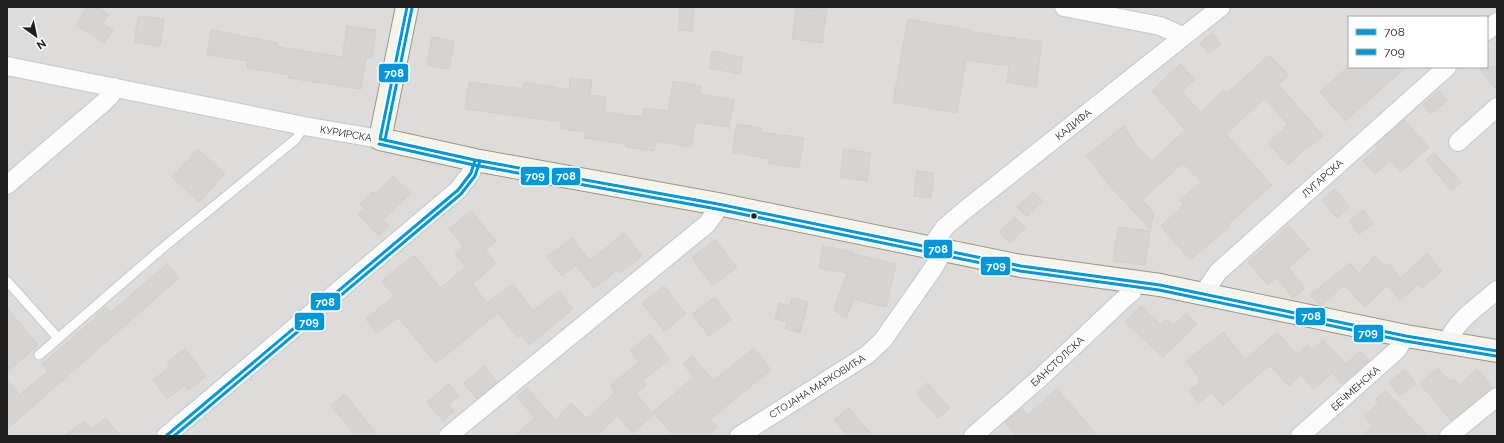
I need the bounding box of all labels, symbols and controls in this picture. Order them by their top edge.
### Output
north arrow [16,16,56,56]
legend [1348,16,1488,68]
text: 708 [1384,25,1405,39]
text: N [34,36,48,52]
text: 709 [1384,45,1405,59]
line badge: 708 [378,63,409,83]
text: 708 [384,67,404,80]
street label: КАДИФА [1053,107,1094,142]
street label: КУРИРСКА [319,124,373,144]
street label: ЛУГАРСКА [1300,157,1345,200]
line badge: 709 [520,166,550,186]
line badge: 708 [551,167,581,186]
text: 709 [525,170,545,183]
text: 708 [556,170,576,183]
unlabelled marker [749,211,759,221]
line badge: 708 [923,239,953,259]
text: 708 [928,243,948,256]
line badge: 709 [980,256,1011,276]
text: 709 [986,260,1006,273]
line badge: 708 [310,292,341,311]
text: 708 [315,296,335,309]
line badge: 708 [1295,307,1326,326]
text: 708 [1301,310,1321,323]
line badge: 709 [294,312,325,331]
text: 709 [299,316,319,329]
line badge: 709 [1353,324,1384,343]
text: 709 [1358,327,1378,340]
street label: БАНСТОЛСКА [1029,334,1086,389]
street label: СТОЈАНА МАРКОВИЋА [767,352,868,421]
street label: БЕЧМЕНСКА [1329,364,1382,413]

